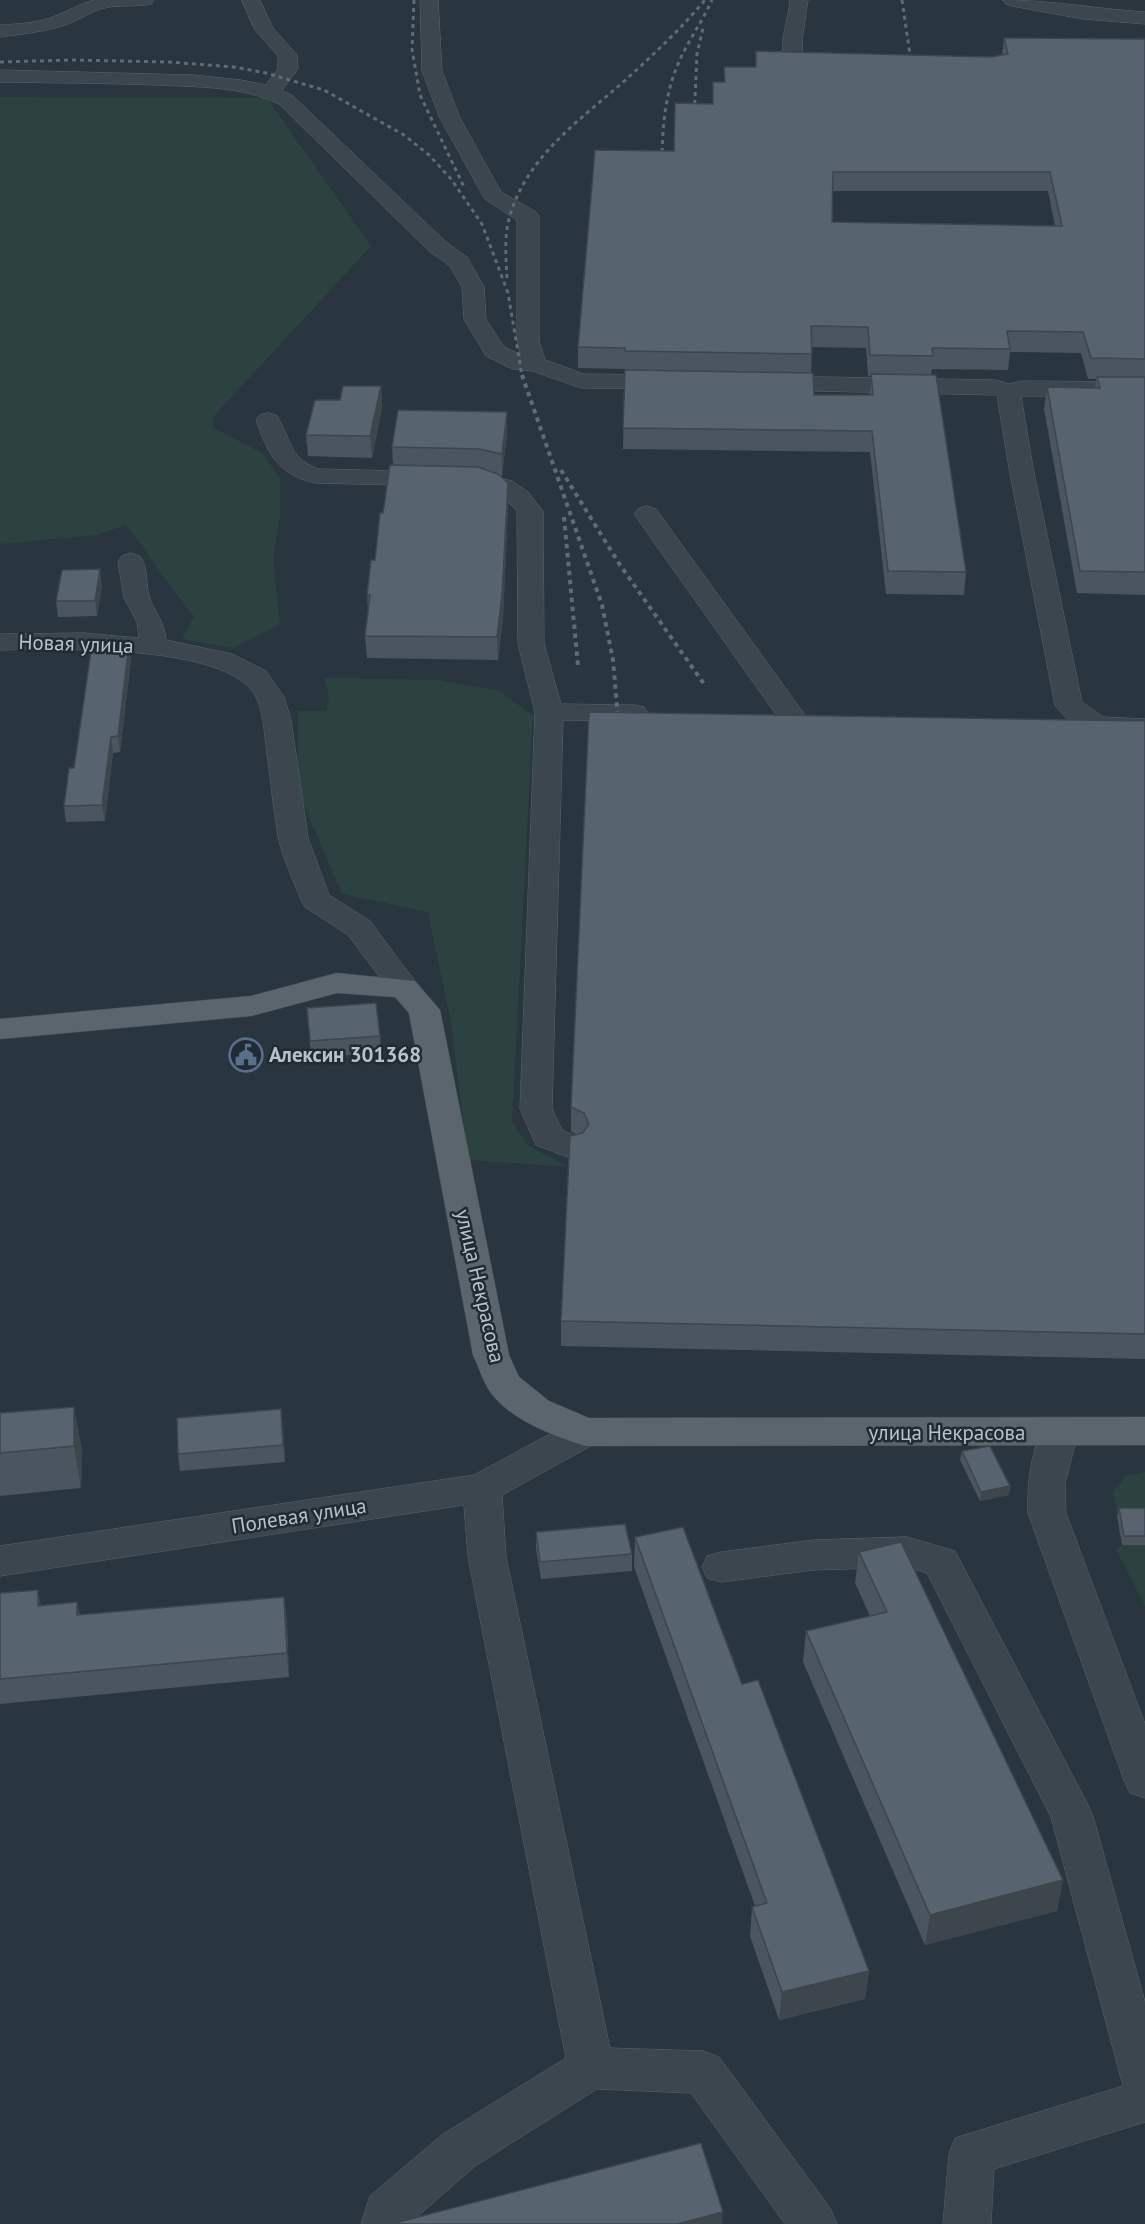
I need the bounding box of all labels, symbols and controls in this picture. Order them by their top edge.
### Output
street label: Новая улица [18,628,134,659]
public building icon: Алексин 301368 [228,1037,264,1073]
place label: Алексин 301368 [269,1041,421,1068]
street label: улица Некрасова [450,1206,511,1365]
street label: улица Некрасова [869,1419,1025,1446]
street label: Полевая улица [230,1492,368,1539]

